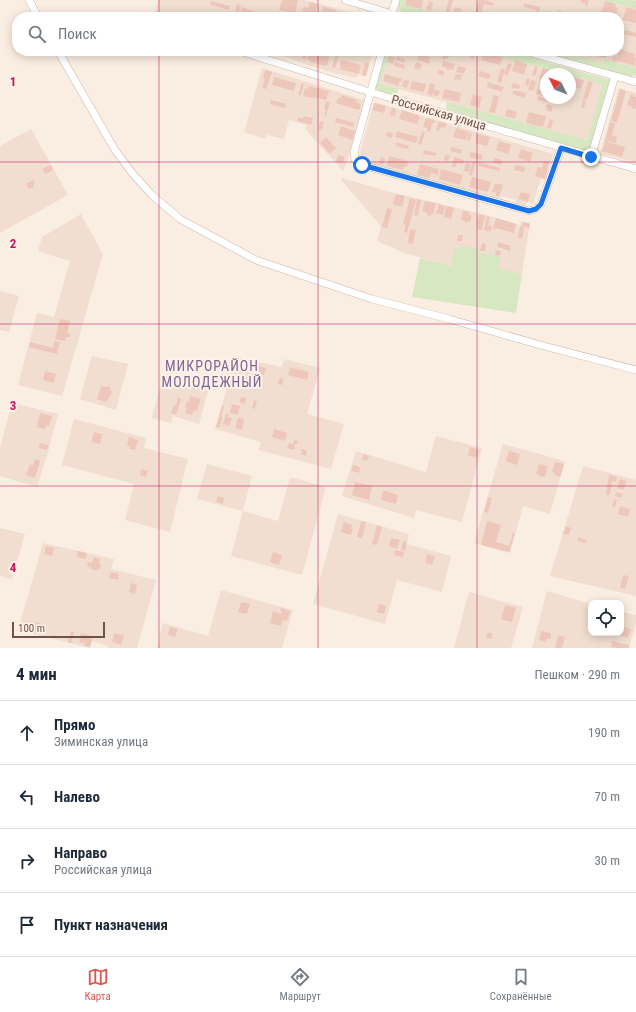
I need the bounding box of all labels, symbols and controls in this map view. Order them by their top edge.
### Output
search box [12,12,624,56]
icon: search [26,23,48,45]
text: Поиск [58,25,97,43]
north arrow [540,68,576,104]
text: 1 [10,74,16,89]
street label: Российская улица [390,92,488,133]
route end [582,148,600,166]
route start [353,156,371,174]
text: 2 [10,236,17,251]
district label: МИКРОРАЙОН МОЛОДЕЖНЫЙ [162,358,262,390]
text: 3 [10,398,16,413]
text: 4 [10,560,17,575]
map controls [588,600,624,636]
button: locate [588,600,624,636]
scale bar [12,620,105,639]
text: 100 m [18,622,45,635]
text: 4 мин [16,664,57,684]
text: Пешком · 290 m [534,667,620,682]
text: Прямо [54,716,95,734]
icon: ahead [16,722,38,744]
text: 190 m [588,725,620,740]
text: Зиминская улица [54,734,148,749]
icon: left [16,786,38,808]
text: Налево [54,788,100,806]
text: 70 m [594,789,620,804]
text: Направо [54,844,107,862]
icon: right [16,850,38,872]
text: 30 m [594,853,620,868]
text: Российская улица [54,862,152,877]
icon: arrive [16,914,38,936]
text: Пункт назначения [54,916,168,934]
tab: Карта [84,966,111,1003]
tab: Маршрут [280,966,321,1003]
tab: Сохранённые [490,966,552,1003]

